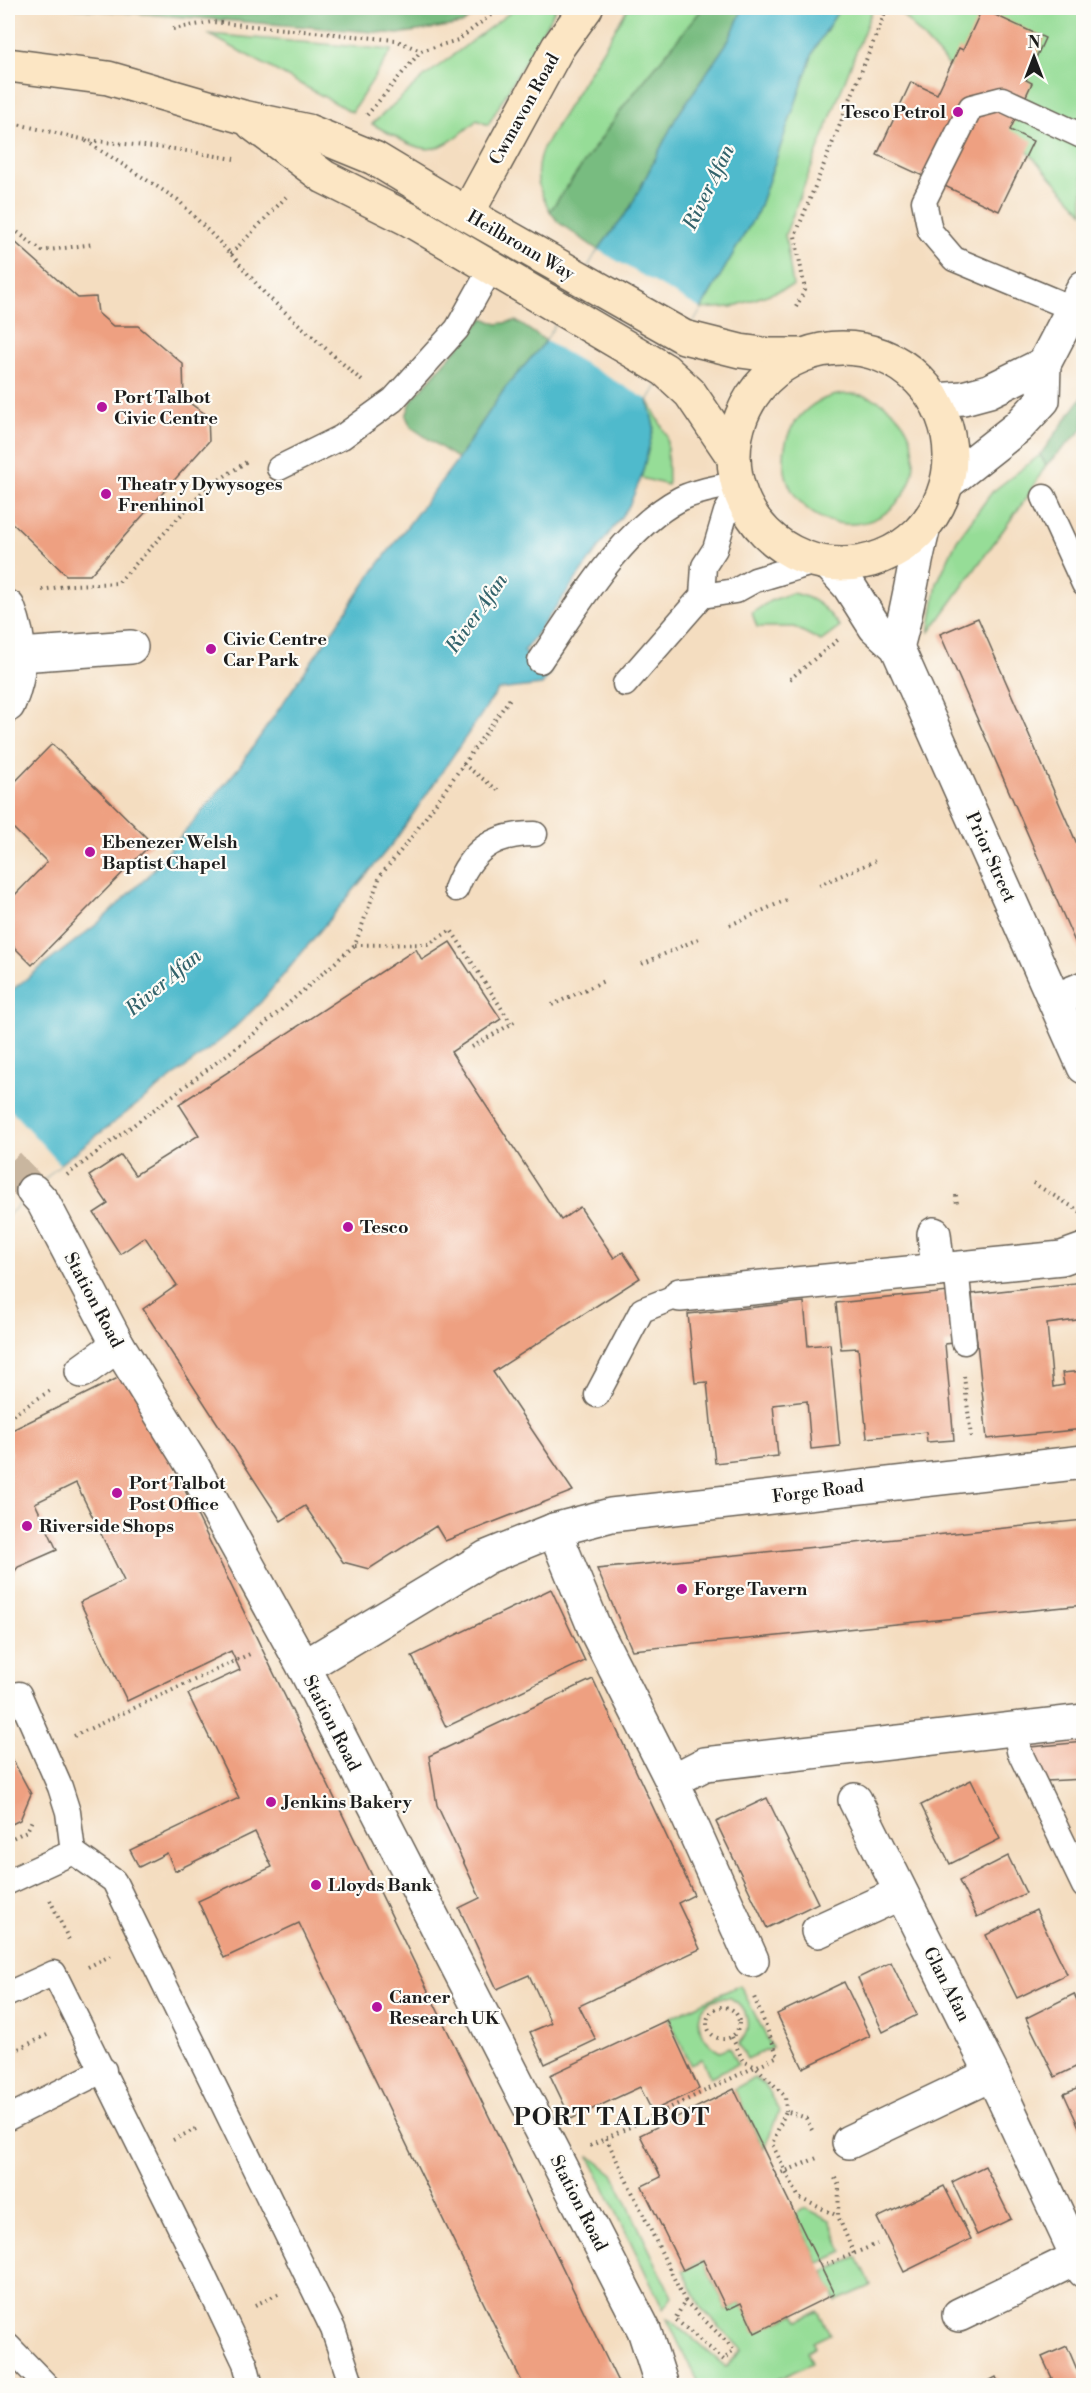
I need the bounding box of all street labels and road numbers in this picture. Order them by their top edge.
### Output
street label: Cwmavon Road [484,49,565,169]
street label: Heilbronn Way [463,205,579,286]
street label: Prior Street [960,808,1021,907]
street label: Station Road [59,1249,129,1353]
street label: Forge Road [771,1474,866,1509]
street label: Station Road [298,1671,366,1776]
street label: Glan Afan [918,1943,975,2026]
street label: Station Road [545,2151,613,2256]

